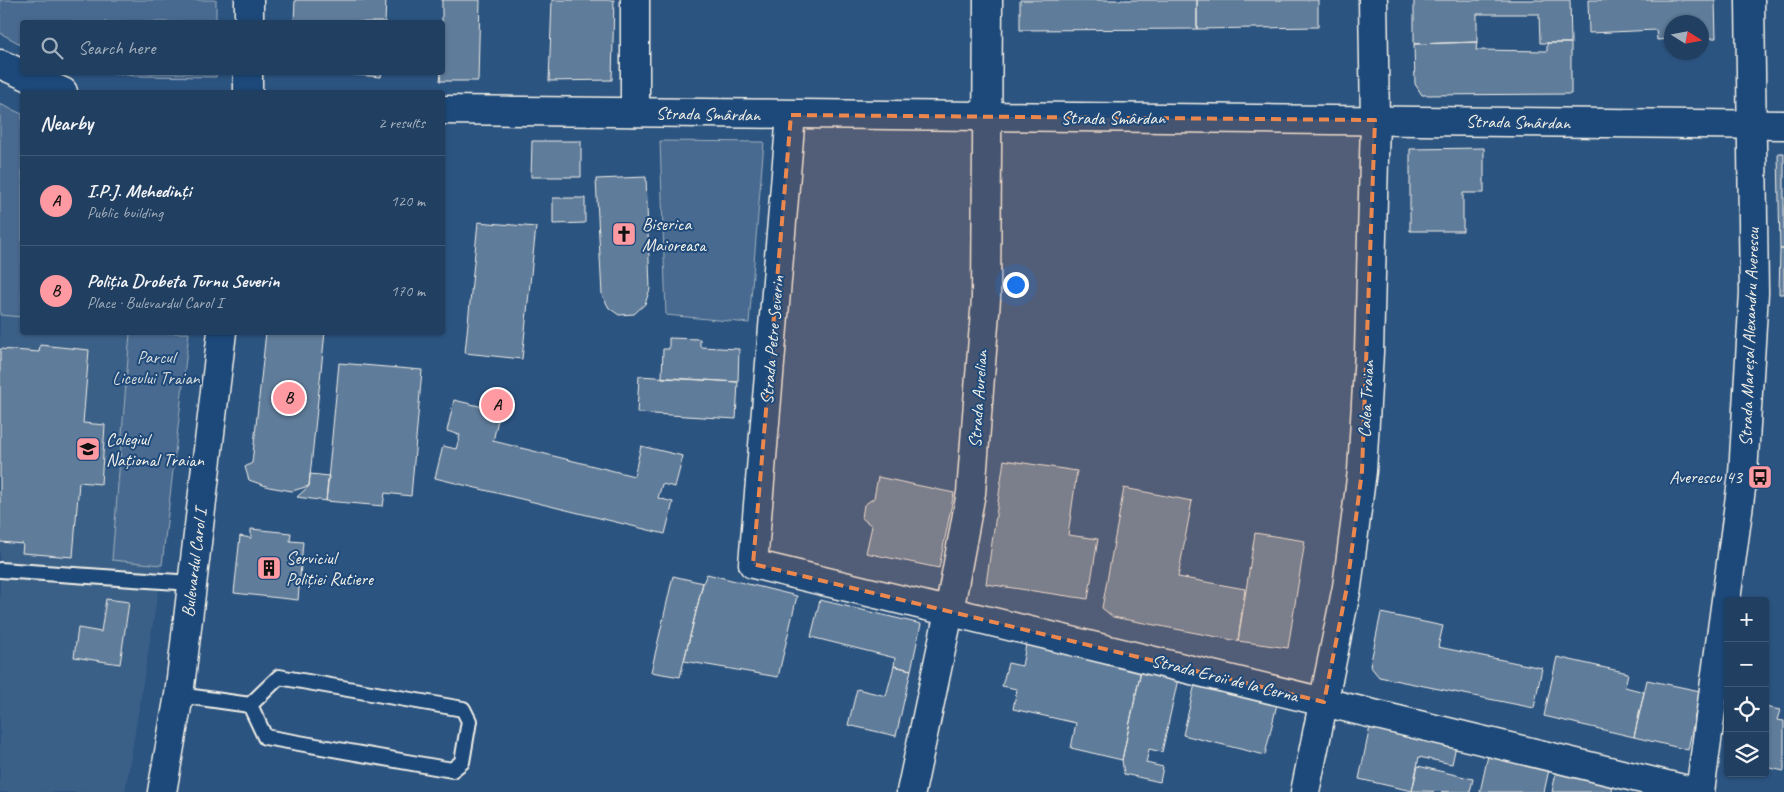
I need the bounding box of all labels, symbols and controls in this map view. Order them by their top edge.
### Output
north arrow [1664,15,1709,60]
search box [20,20,445,75]
icon: search [38,34,66,62]
text: Search here [78,36,155,60]
street label: Strada Smârdan [656,102,761,126]
street label: Strada Smârdan [1061,107,1166,129]
text: Nearby [40,110,93,136]
street label: Strada Smârdan [1466,110,1571,134]
text: 2 results [378,113,425,133]
text: I.P.J. Mehedinți [87,179,191,203]
text: A [52,191,60,211]
text: 120 m [391,191,425,211]
text: Public building [87,203,163,223]
place label: Biserica Maioreasa [642,213,707,256]
church icon: Biserica Maioreasa [611,221,637,247]
street label: Strada Mareșal Alexandru Averescu [1734,226,1764,447]
text: Poliția Drobeta Turnu Severin [87,269,279,293]
your location [1003,272,1029,298]
street label: Strada Petre Severin [755,274,789,405]
text: B [52,281,60,301]
text: 170 m [391,281,425,301]
text: Place · Bulevardul Carol I [87,293,223,313]
park label: Parcul Liceului Traian [112,346,201,389]
street label: Strada Aurelian [964,348,992,449]
street label: Calea Traian [1353,359,1379,438]
pin: B [273,379,305,417]
pin: A [481,386,513,424]
place label: Colegiul Național Traian [106,428,205,471]
school or university icon: Colegiul Național Traian [75,436,101,462]
bus stop icon: Averescu 43 [1747,464,1773,490]
place label: Averescu 43 [1669,466,1744,488]
street label: Bulevardul Carol I [176,504,212,618]
place label: Serviciul Poliției Rutiere [286,547,374,590]
building icon: Serviciul Poliției Rutiere [256,555,282,581]
map controls [1724,597,1769,777]
button: + [1724,597,1769,642]
button: − [1724,642,1769,687]
street label: Strada Eroii de la Cerna [1149,649,1302,707]
button: locate [1724,687,1769,732]
button: layers [1724,732,1769,777]

